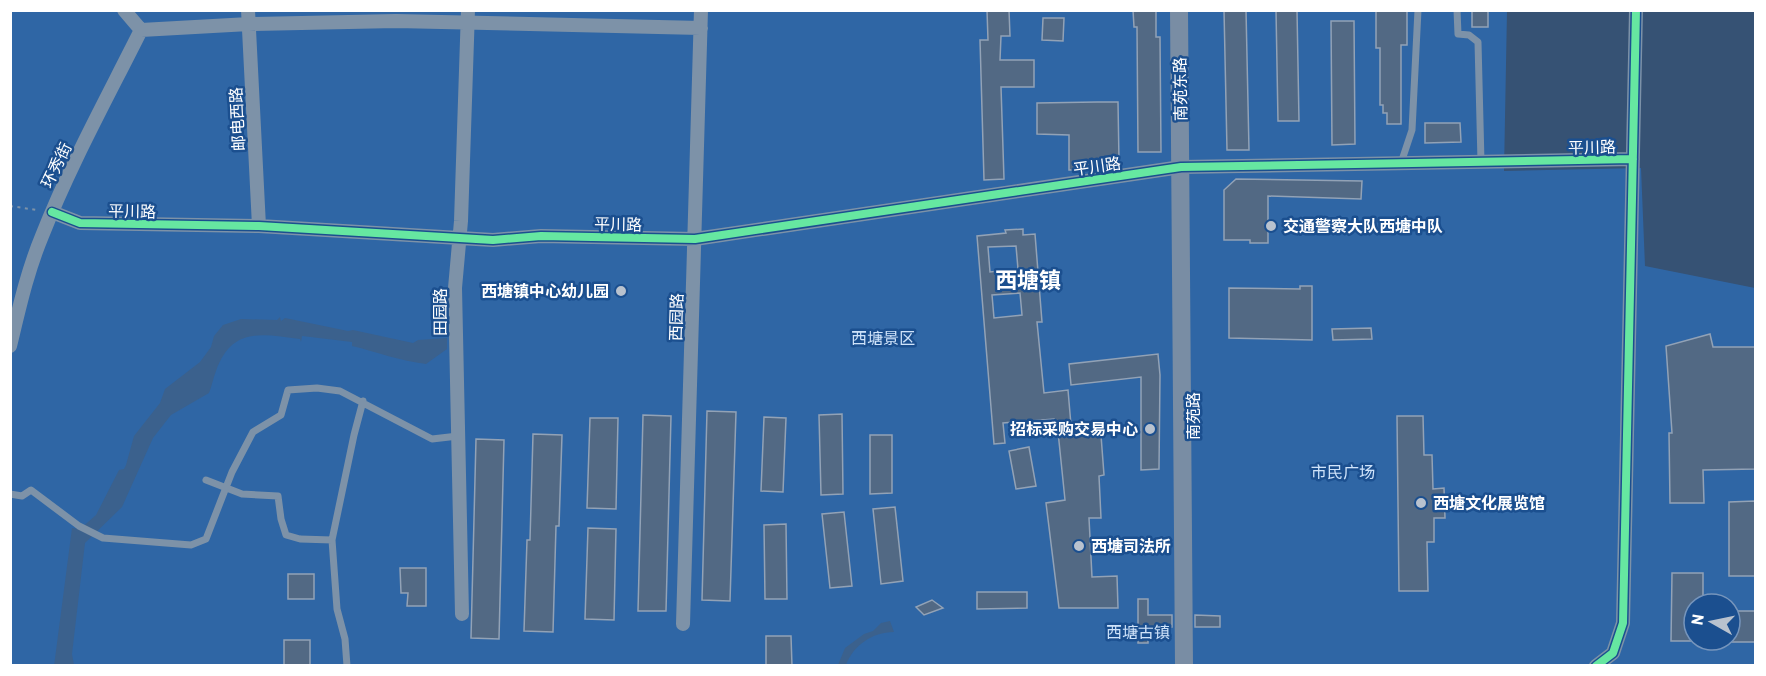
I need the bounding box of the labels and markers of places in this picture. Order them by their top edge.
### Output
place label: 交通警察大队西塘中队 [1283,216,1443,235]
marker: 交通警察大队西塘中队 [1264,219,1278,233]
place label: 西塘镇中心幼儿园 [481,281,609,300]
marker: 西塘镇中心幼儿园 [614,284,628,298]
place label: 招标采购交易中心 [1010,419,1138,438]
marker: 招标采购交易中心 [1143,422,1157,436]
place label: 西塘文化展览馆 [1433,493,1545,512]
marker: 西塘文化展览馆 [1414,496,1428,510]
place label: 西塘司法所 [1091,536,1171,555]
marker: 西塘司法所 [1072,539,1086,553]

